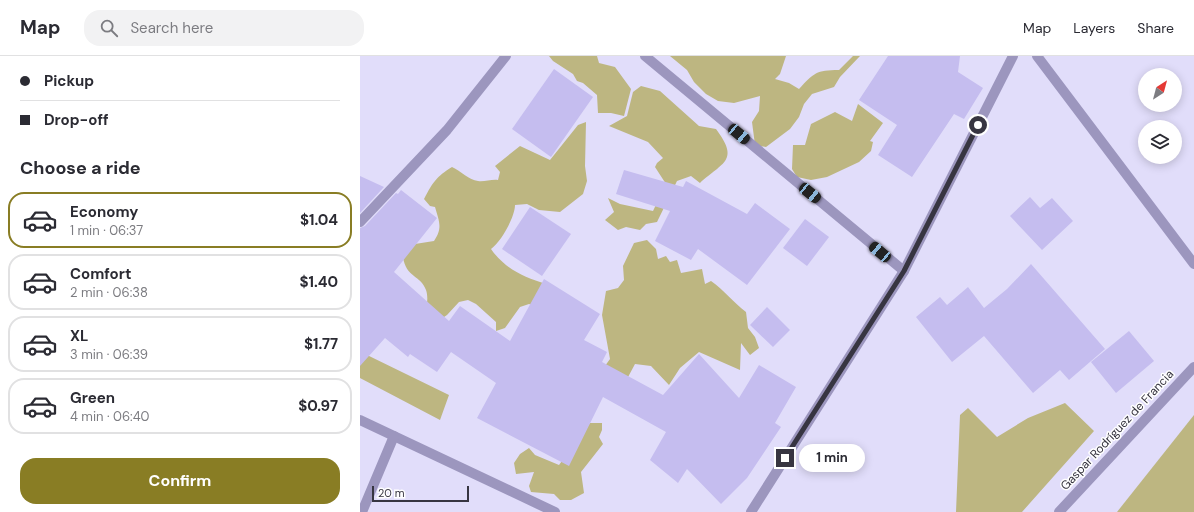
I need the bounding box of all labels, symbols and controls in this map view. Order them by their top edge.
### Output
search box [84,10,364,46]
text: Map [20,15,60,40]
icon: search [98,17,120,39]
text: Search here [130,18,213,38]
text: Map [1023,19,1051,37]
text: Layers [1073,19,1115,37]
text: Share [1137,19,1174,37]
north arrow [1138,68,1182,112]
map controls [1138,68,1182,164]
text: Pickup [44,71,94,91]
text: Drop-off [44,110,109,130]
route start [969,116,987,134]
button: layers [1138,120,1182,164]
car [726,122,752,146]
text: Choose a ride [20,156,141,180]
car [797,181,823,205]
icon: car [22,202,58,238]
text: Economy [70,202,138,222]
text: $1.04 [300,210,338,230]
text: 1 min · 06:37 [70,222,143,239]
car [867,240,893,264]
icon: car [22,264,58,300]
text: Comfort [70,264,131,284]
text: $1.40 [299,272,338,292]
text: 2 min · 06:38 [70,284,148,301]
icon: car [22,326,58,362]
text: XL [70,326,88,346]
text: $1.77 [304,334,338,354]
text: 3 min · 06:39 [70,346,148,363]
street label: Gaspar Rodríguez de Francia [1057,366,1177,494]
icon: car [22,388,58,424]
text: Green [70,388,115,408]
text: $0.97 [298,396,338,416]
text: 4 min · 06:40 [70,408,149,425]
callout: 1 min [799,444,865,472]
route end [776,449,794,467]
text: 1 min [816,449,848,466]
button: Confirm [20,458,340,504]
scale bar [372,484,469,503]
text: 20 m [378,486,404,500]

